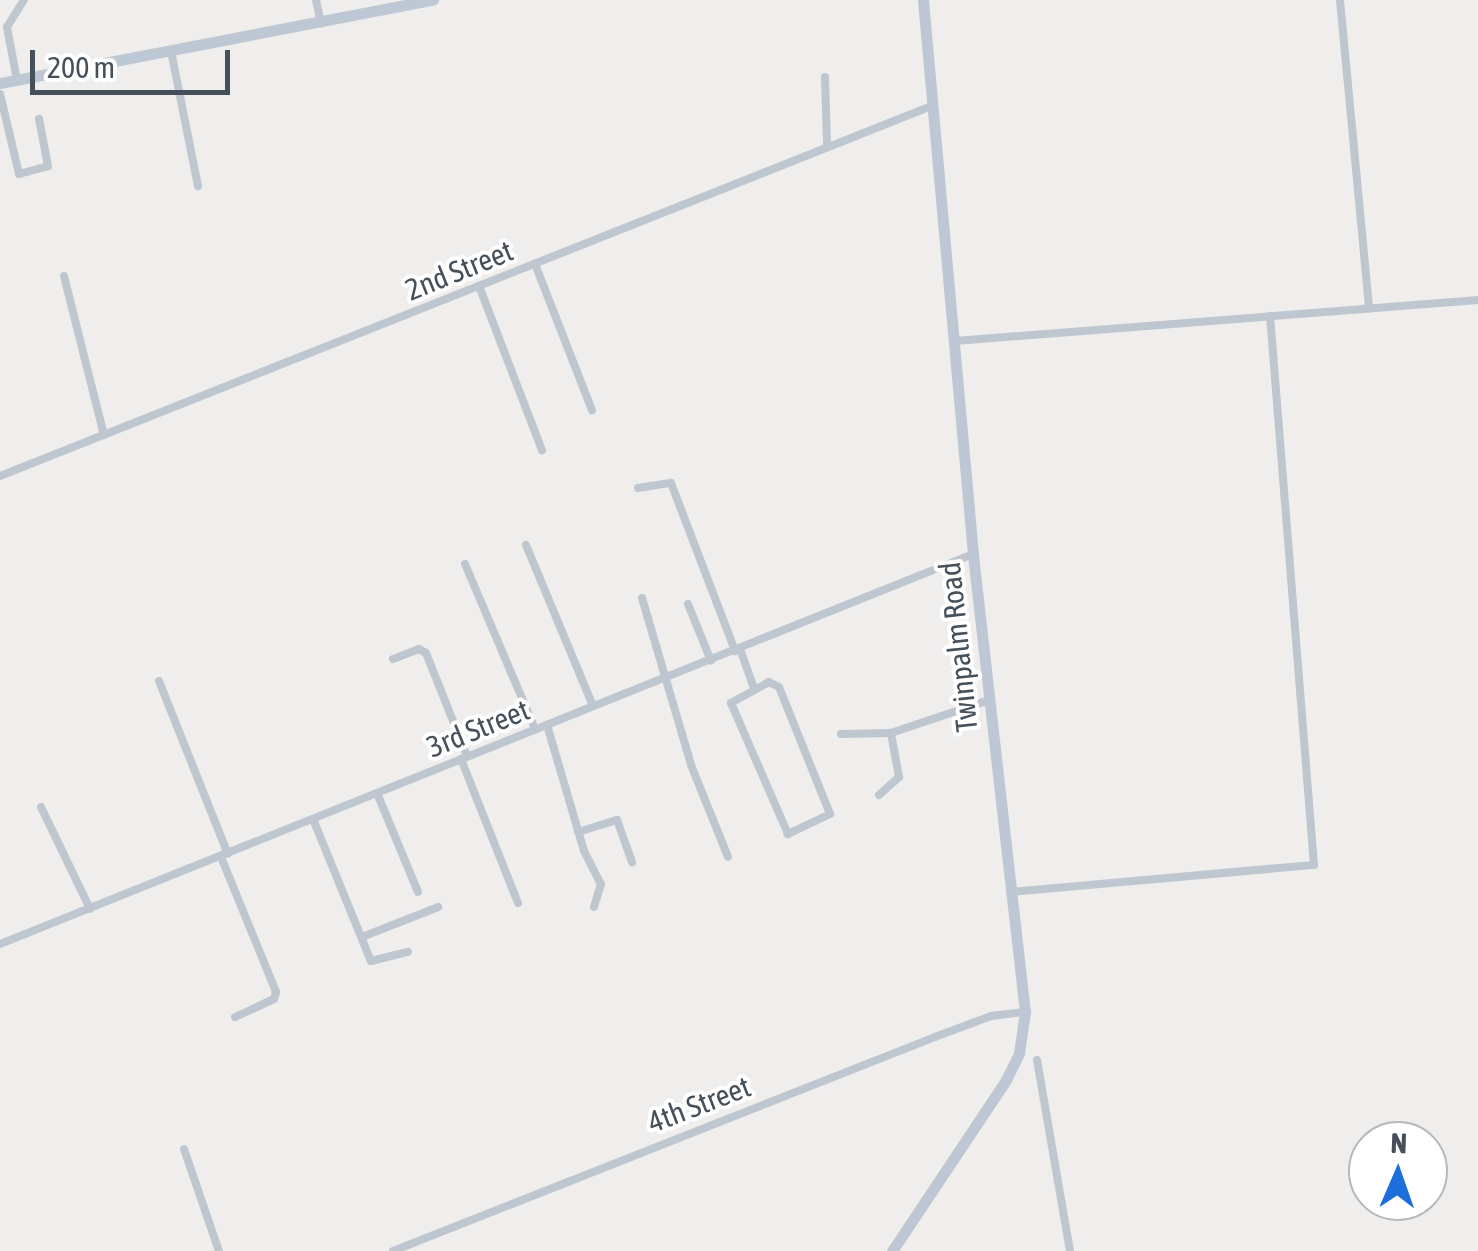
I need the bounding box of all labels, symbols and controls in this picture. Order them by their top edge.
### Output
scale bar [35,30,235,92]
text: 200 m [47,50,115,84]
street label: 2nd Street [400,232,518,308]
street label: Twinpalm Road [931,560,985,734]
street label: 3rd Street [422,691,534,765]
street label: 4th Street [643,1068,755,1140]
north arrow [1348,1121,1448,1221]
text: N [1390,1127,1408,1159]

